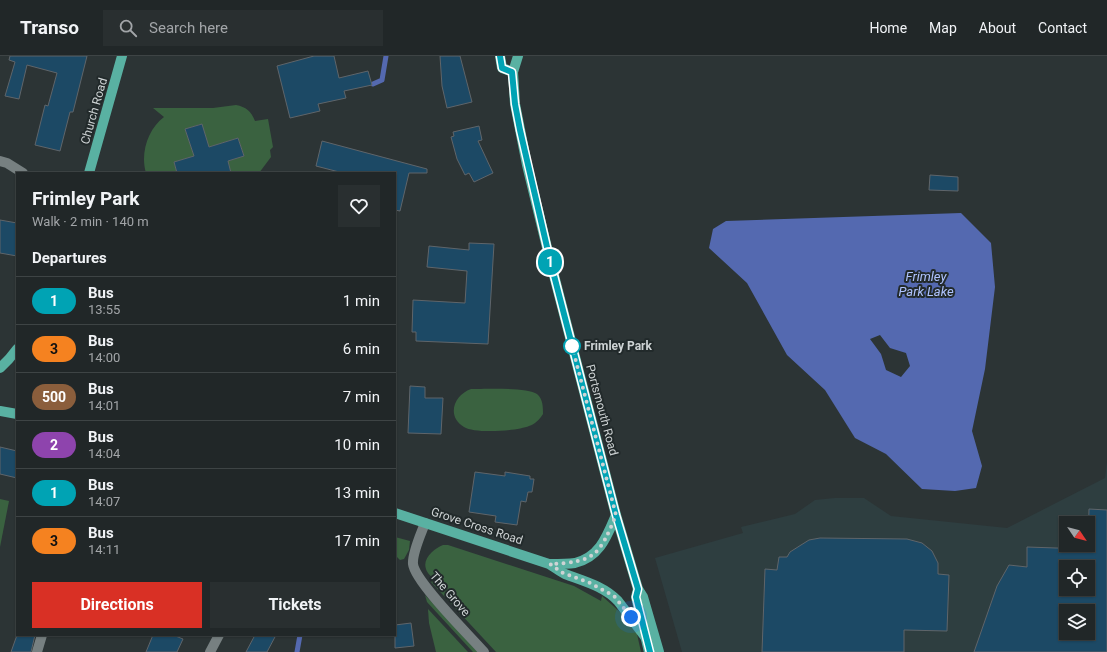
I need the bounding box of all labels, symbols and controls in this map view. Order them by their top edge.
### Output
search box [103,10,383,46]
text: Transo [20,16,79,39]
icon: search [117,17,139,39]
text: Search here [149,19,228,37]
text: Home [869,20,907,36]
text: Map [929,20,957,36]
text: About [979,20,1016,36]
text: Contact [1038,20,1087,36]
street label: Church Road [78,76,110,146]
button: heart [338,185,380,227]
text: Frimley Park [32,187,140,210]
text: Walk · 2 min · 140 m [32,214,149,229]
text: Departures [32,249,107,267]
line badge: 1 [537,249,563,275]
text: 1 [546,254,554,270]
water label: Frimley Park Lake [898,269,954,299]
text: Bus [88,284,114,302]
text: 1 min [343,292,380,310]
text: 1 [50,293,58,309]
text: 13:55 [88,302,120,317]
text: Bus [88,332,114,350]
marker: Frimley Park [563,337,581,355]
place label: Frimley Park [584,339,652,353]
text: 6 min [343,340,380,358]
text: 3 [50,341,58,357]
text: 14:00 [88,350,120,365]
street label: Portsmouth Road [583,363,621,457]
text: Bus [88,380,114,398]
text: 7 min [343,388,380,406]
text: 500 [42,389,66,405]
text: 14:01 [88,398,120,413]
text: Bus [88,428,114,446]
text: 10 min [334,436,380,454]
text: 2 [50,437,58,453]
text: 14:04 [88,446,120,461]
text: Bus [88,476,114,494]
text: 13 min [334,484,380,502]
text: 1 [50,485,58,501]
text: 14:07 [88,494,120,509]
street label: Grove Cross Road [429,505,525,547]
north arrow [1059,516,1095,552]
map controls [1059,516,1095,640]
text: Bus [88,524,114,542]
text: 17 min [334,532,380,550]
text: 3 [50,533,58,549]
text: 14:11 [88,542,120,557]
button: locate [1059,560,1095,596]
street label: The Grove [427,569,473,619]
button: Directions [32,582,202,628]
button: Tickets [210,582,380,628]
button: layers [1059,604,1095,640]
your location [621,607,641,627]

